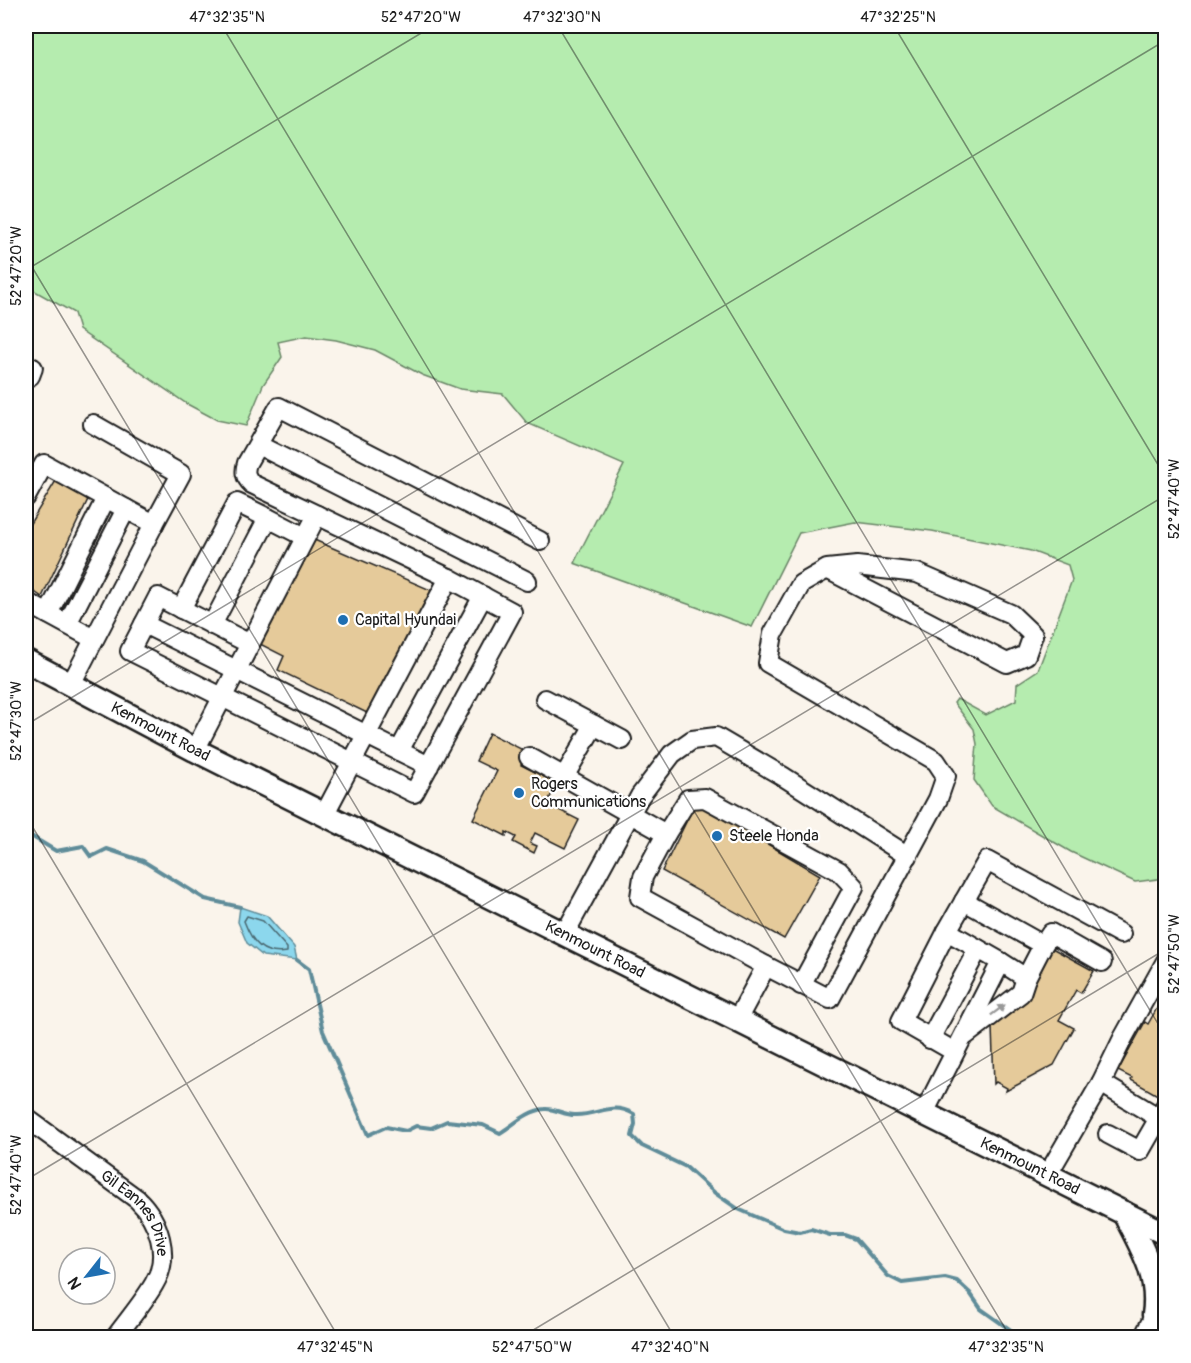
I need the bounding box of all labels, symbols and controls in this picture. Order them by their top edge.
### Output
text: 47°32'35"N [189,8,265,27]
text: 52°47'20"W [381,8,461,27]
text: 47°32'30"N [523,8,601,27]
text: 47°32'25"N [860,8,936,27]
text: 52°47'20"W [7,226,26,306]
text: 52°47'40"W [1165,459,1184,539]
place label: Capital Hyundai [355,610,456,630]
marker: Capital Hyundai [336,613,350,627]
text: 52°47'30"W [7,681,26,761]
street label: Kenmount Road [108,698,213,766]
place label: Rogers Communications [531,774,646,812]
marker: Rogers Communications [512,786,526,800]
place label: Steele Honda [729,826,819,846]
marker: Steele Honda [710,829,724,843]
text: 52°47'50"W [1165,914,1184,994]
street label: Kenmount Road [542,916,648,983]
one-way arrow [990,1004,1006,1016]
street label: Kenmount Road [977,1133,1083,1200]
text: 52°47'40"W [7,1135,26,1215]
street label: Gil Eannes Drive [96,1166,172,1257]
north arrow [57,1246,117,1306]
text: N [64,1273,86,1293]
text: 47°32'45"N [297,1338,373,1357]
text: 52°47'50"W [492,1338,572,1357]
text: 47°32'40"N [631,1338,709,1357]
text: 47°32'35"N [968,1338,1044,1357]

